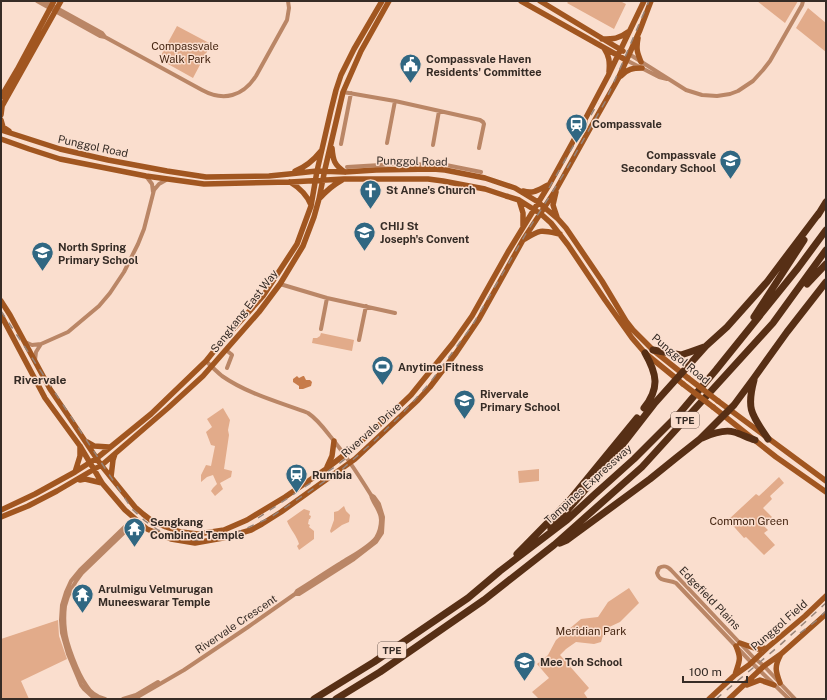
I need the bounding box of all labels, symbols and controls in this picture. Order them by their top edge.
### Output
park label: Compassvale Walk Park [151,40,219,65]
public building icon: Compassvale Haven Residents' Committee [398,52,424,85]
place label: Compassvale Haven Residents' Committee [426,53,542,78]
station icon: Compassvale [564,111,590,144]
place label: Compassvale [592,118,662,130]
street label: Punggol Road [57,133,129,159]
school or university icon: Compassvale Secondary School [718,148,744,181]
place label: Compassvale Secondary School [621,149,716,174]
street label: Punggol Road [376,154,448,168]
church icon: St Anne's Church [357,177,383,210]
place label: St Anne's Church [386,184,476,196]
school or university icon: CHIJ St Joseph's Convent [351,219,377,252]
place label: CHIJ St Joseph's Convent [380,220,470,245]
school or university icon: North Spring Primary School [30,240,56,273]
place label: North Spring Primary School [58,241,139,266]
street label: Sengkang East Way [208,267,280,355]
street label: Punggol Road [650,331,712,387]
sports icon: Anytime Fitness [370,354,396,387]
place label: Anytime Fitness [398,361,484,373]
district label: Rivervale [14,373,67,387]
school or university icon: Rivervale Primary School [452,387,478,420]
place label: Rivervale Primary School [480,388,561,413]
street label: Rivervale Drive [339,400,403,460]
road number: TPE [671,412,699,428]
street label: Tampines Expressway [542,442,634,526]
station icon: Rumbia [284,462,310,495]
place label: Rumbia [312,469,352,481]
temple icon: Sengkang Combined Temple [121,515,147,548]
park label: Common Green [709,515,789,527]
place label: Sengkang Combined Temple [150,516,244,541]
street label: Edgefield Plains [677,564,743,632]
temple icon: Arulmigu Velmurugan Muneeswarar Temple [70,582,96,615]
place label: Arulmigu Velmurugan Muneeswarar Temple [98,583,213,608]
street label: Rivervale Crescent [193,592,279,656]
street label: Punggol Field [748,597,810,653]
park label: Meridian Park [556,625,626,637]
road number: TPE [378,642,406,658]
school or university icon: Mee Toh School [511,649,537,682]
place label: Mee Toh School [540,656,623,668]
scale bar [683,658,747,684]
text: 100 m [689,665,722,679]

